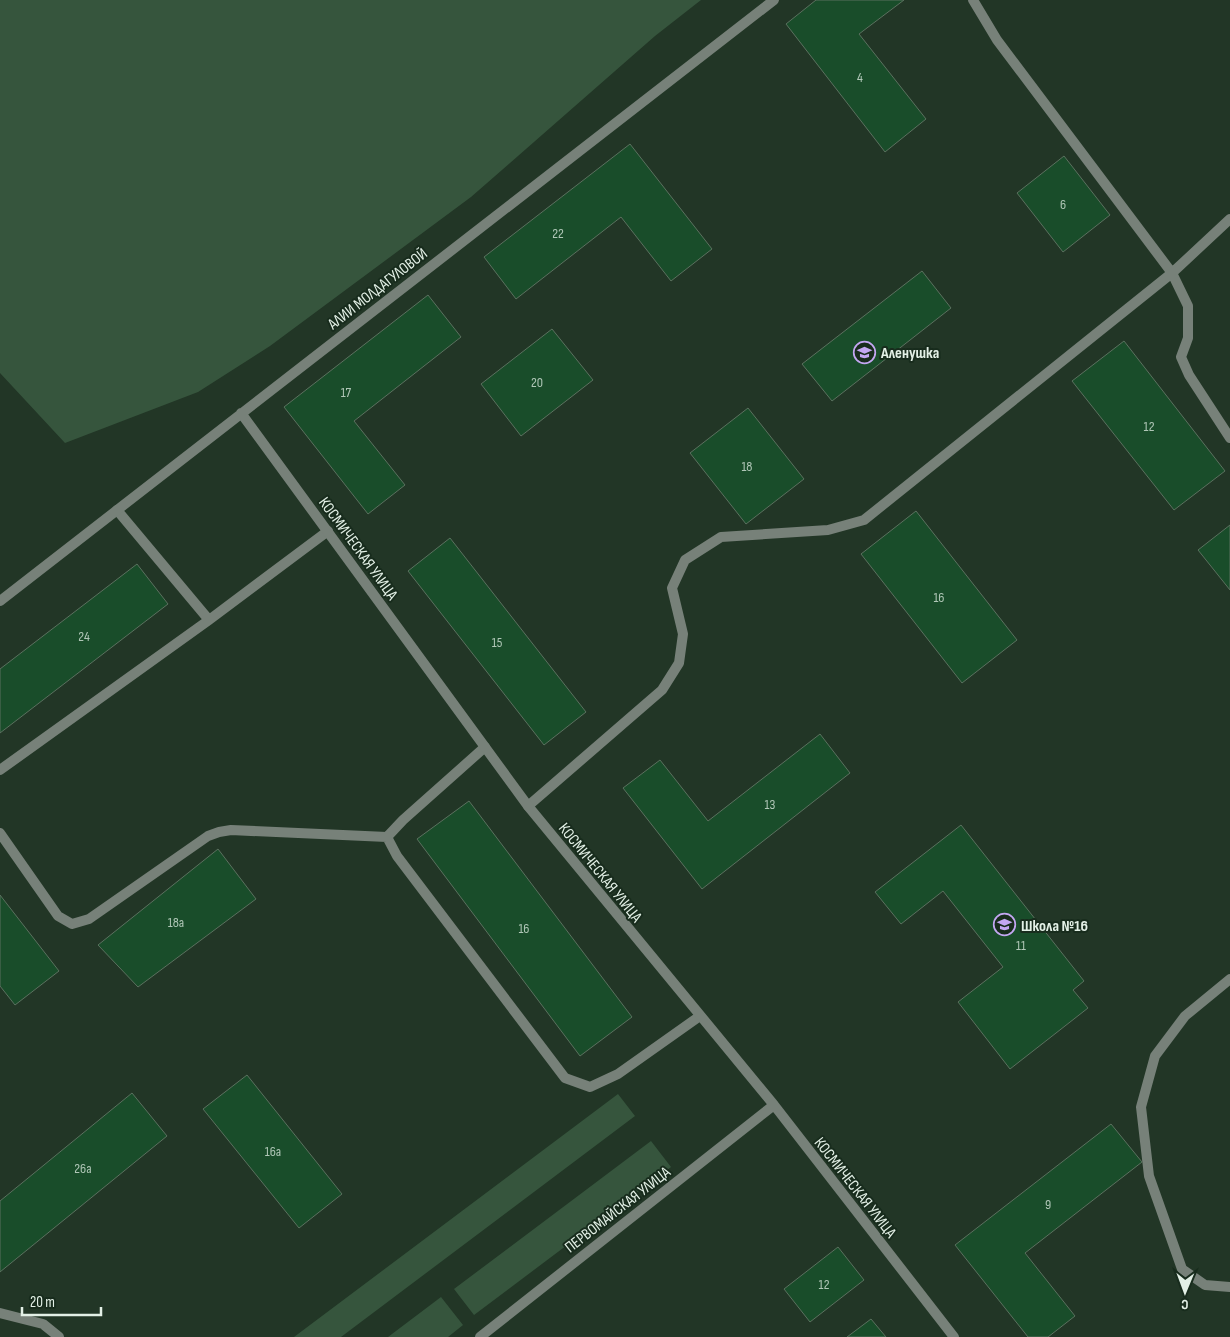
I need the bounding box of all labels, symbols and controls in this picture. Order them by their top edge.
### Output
house number: 4 [857,69,863,86]
house number: 6 [1060,196,1066,213]
house number: 22 [552,225,564,242]
street label: АЛИИ МОЛДАГУЛОВОЙ [324,244,432,335]
school or university icon: Аленушка [853,340,877,364]
place label: Аленушка [880,344,939,363]
house number: 20 [531,374,543,391]
house number: 17 [341,384,352,401]
house number: 12 [1144,418,1155,435]
house number: 18 [741,458,753,475]
street label: КОСМИЧЕСКАЯ УЛИЦА [314,494,401,604]
house number: 16 [933,589,945,606]
house number: 24 [78,628,90,645]
house number: 15 [492,634,503,651]
house number: 13 [765,796,776,813]
street label: КОСМИЧЕСКАЯ УЛИЦА [554,819,646,927]
school or university icon: Школа №16 [993,913,1017,937]
house number: 18а [168,914,184,931]
place label: Школа №16 [1021,917,1088,936]
house number: 16 [518,920,530,937]
house number: 11 [1016,937,1026,954]
street label: КОСМИЧЕСКАЯ УЛИЦА [810,1134,900,1242]
house number: 16а [265,1143,281,1160]
house number: 26а [74,1160,92,1177]
street label: ПЕРВОМАЙСКАЯ УЛИЦА [561,1163,675,1257]
house number: 9 [1045,1196,1051,1213]
north arrow [1160,1267,1210,1317]
house number: 12 [819,1276,830,1293]
scale bar [22,1284,101,1316]
text: 20 m [30,1293,55,1312]
text: С [1181,1296,1189,1313]

